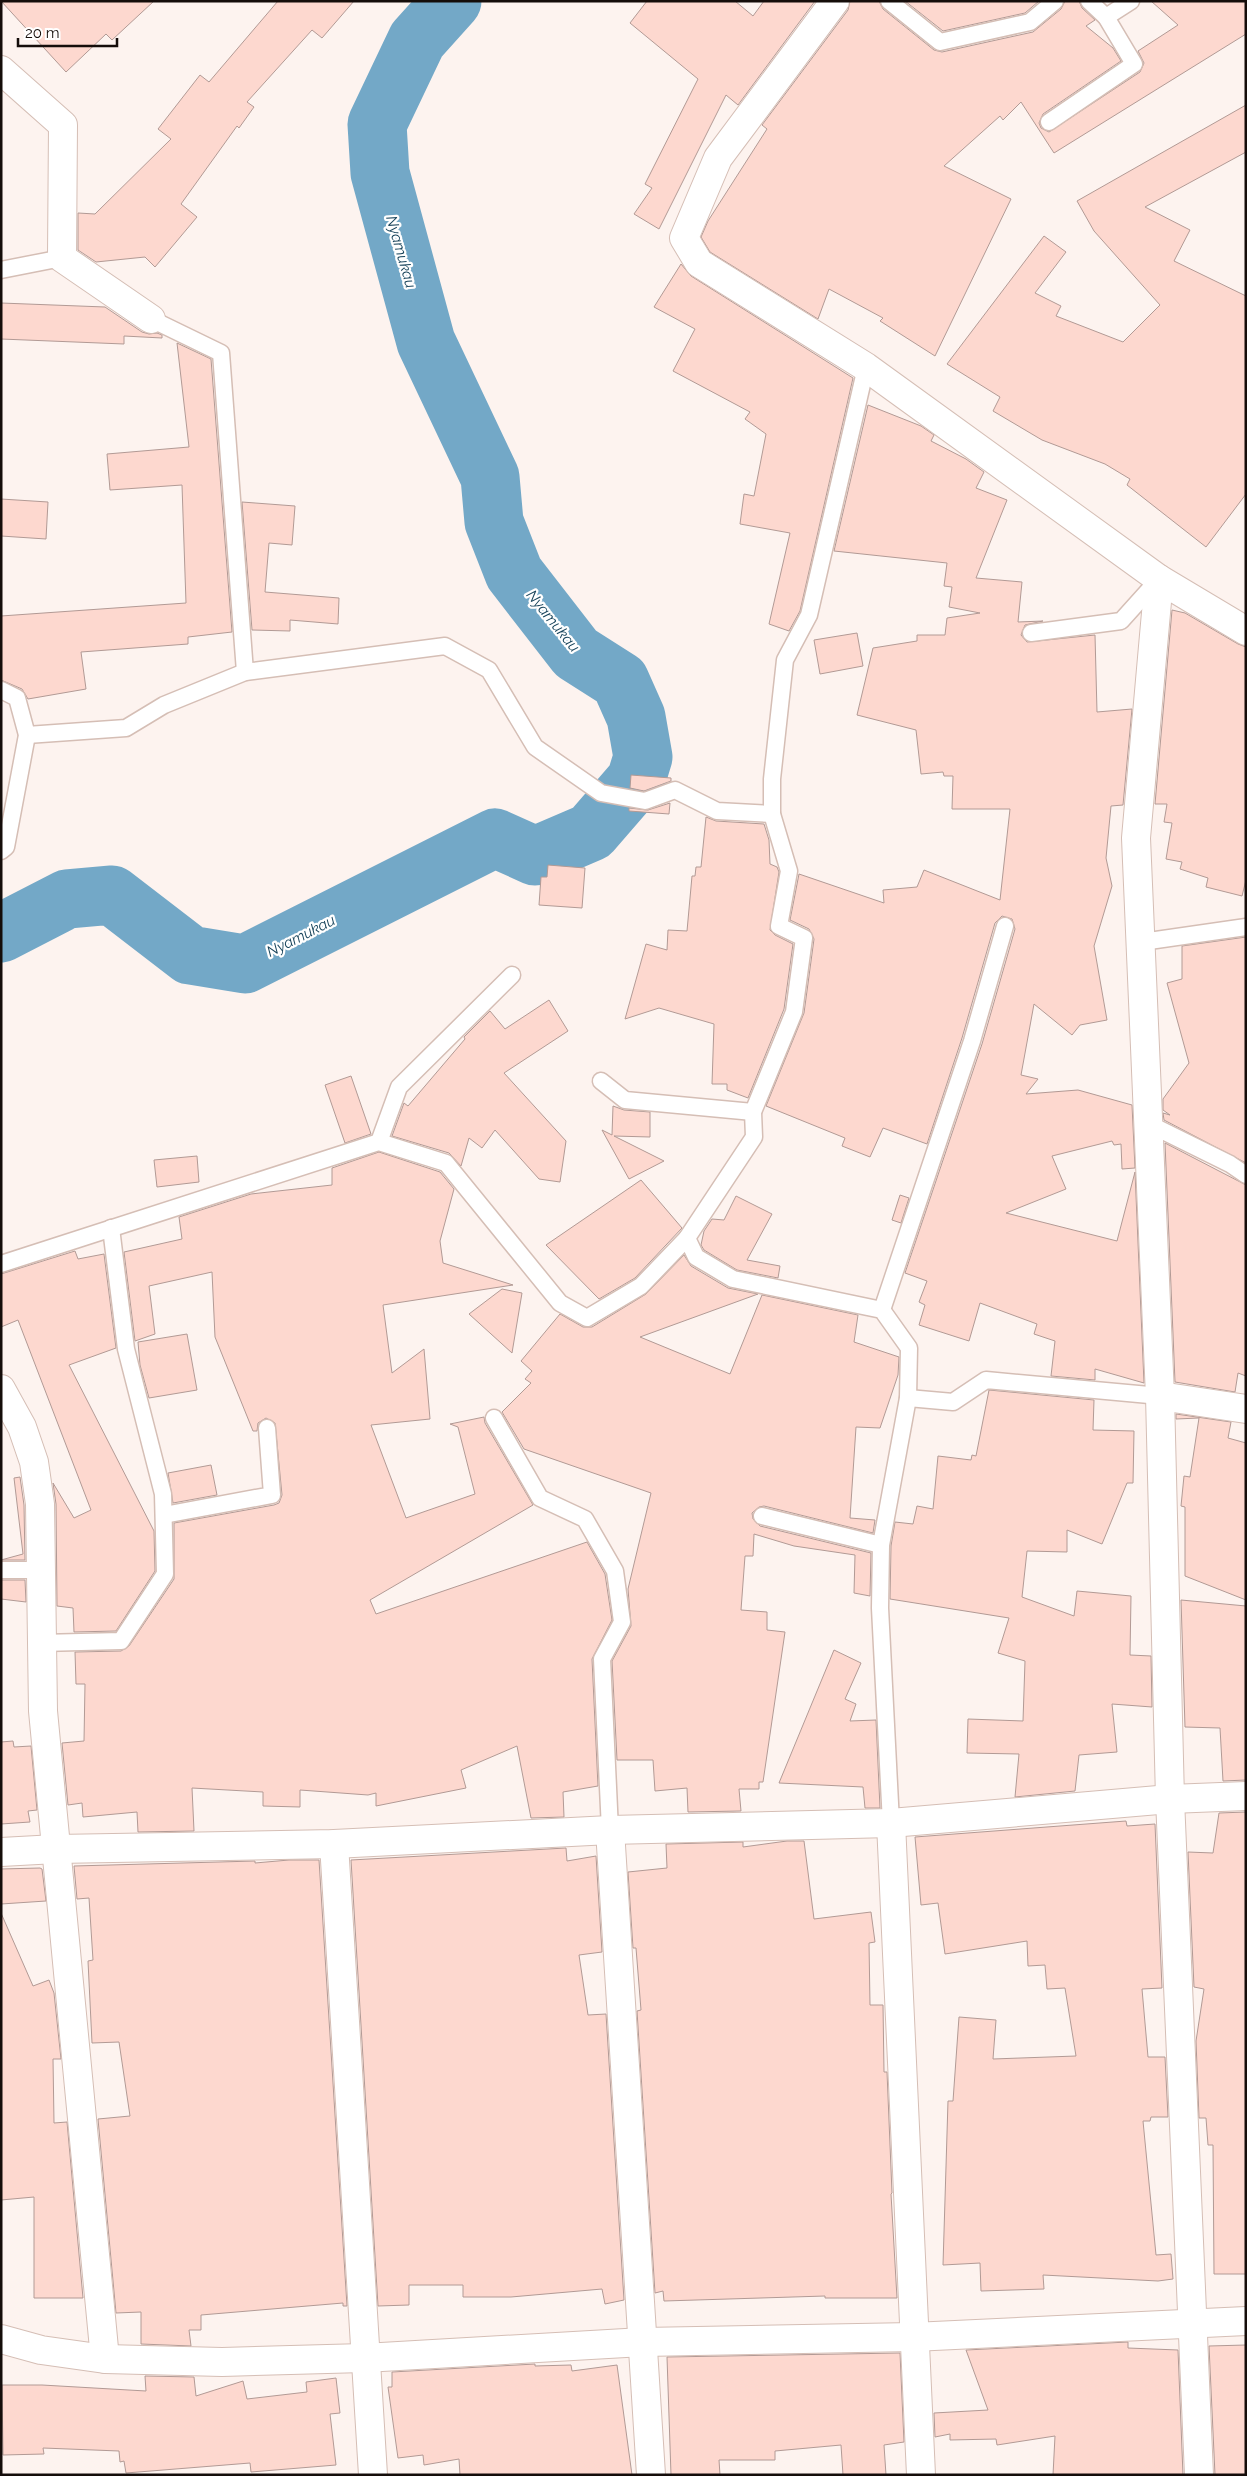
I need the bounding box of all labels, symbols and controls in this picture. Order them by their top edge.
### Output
scale bar [18,15,116,47]
text: 20 m [25,24,60,42]
water label: Nyamukau [382,214,420,291]
water label: Nyamukau [523,586,584,656]
water label: Nyamukau [264,911,339,961]

